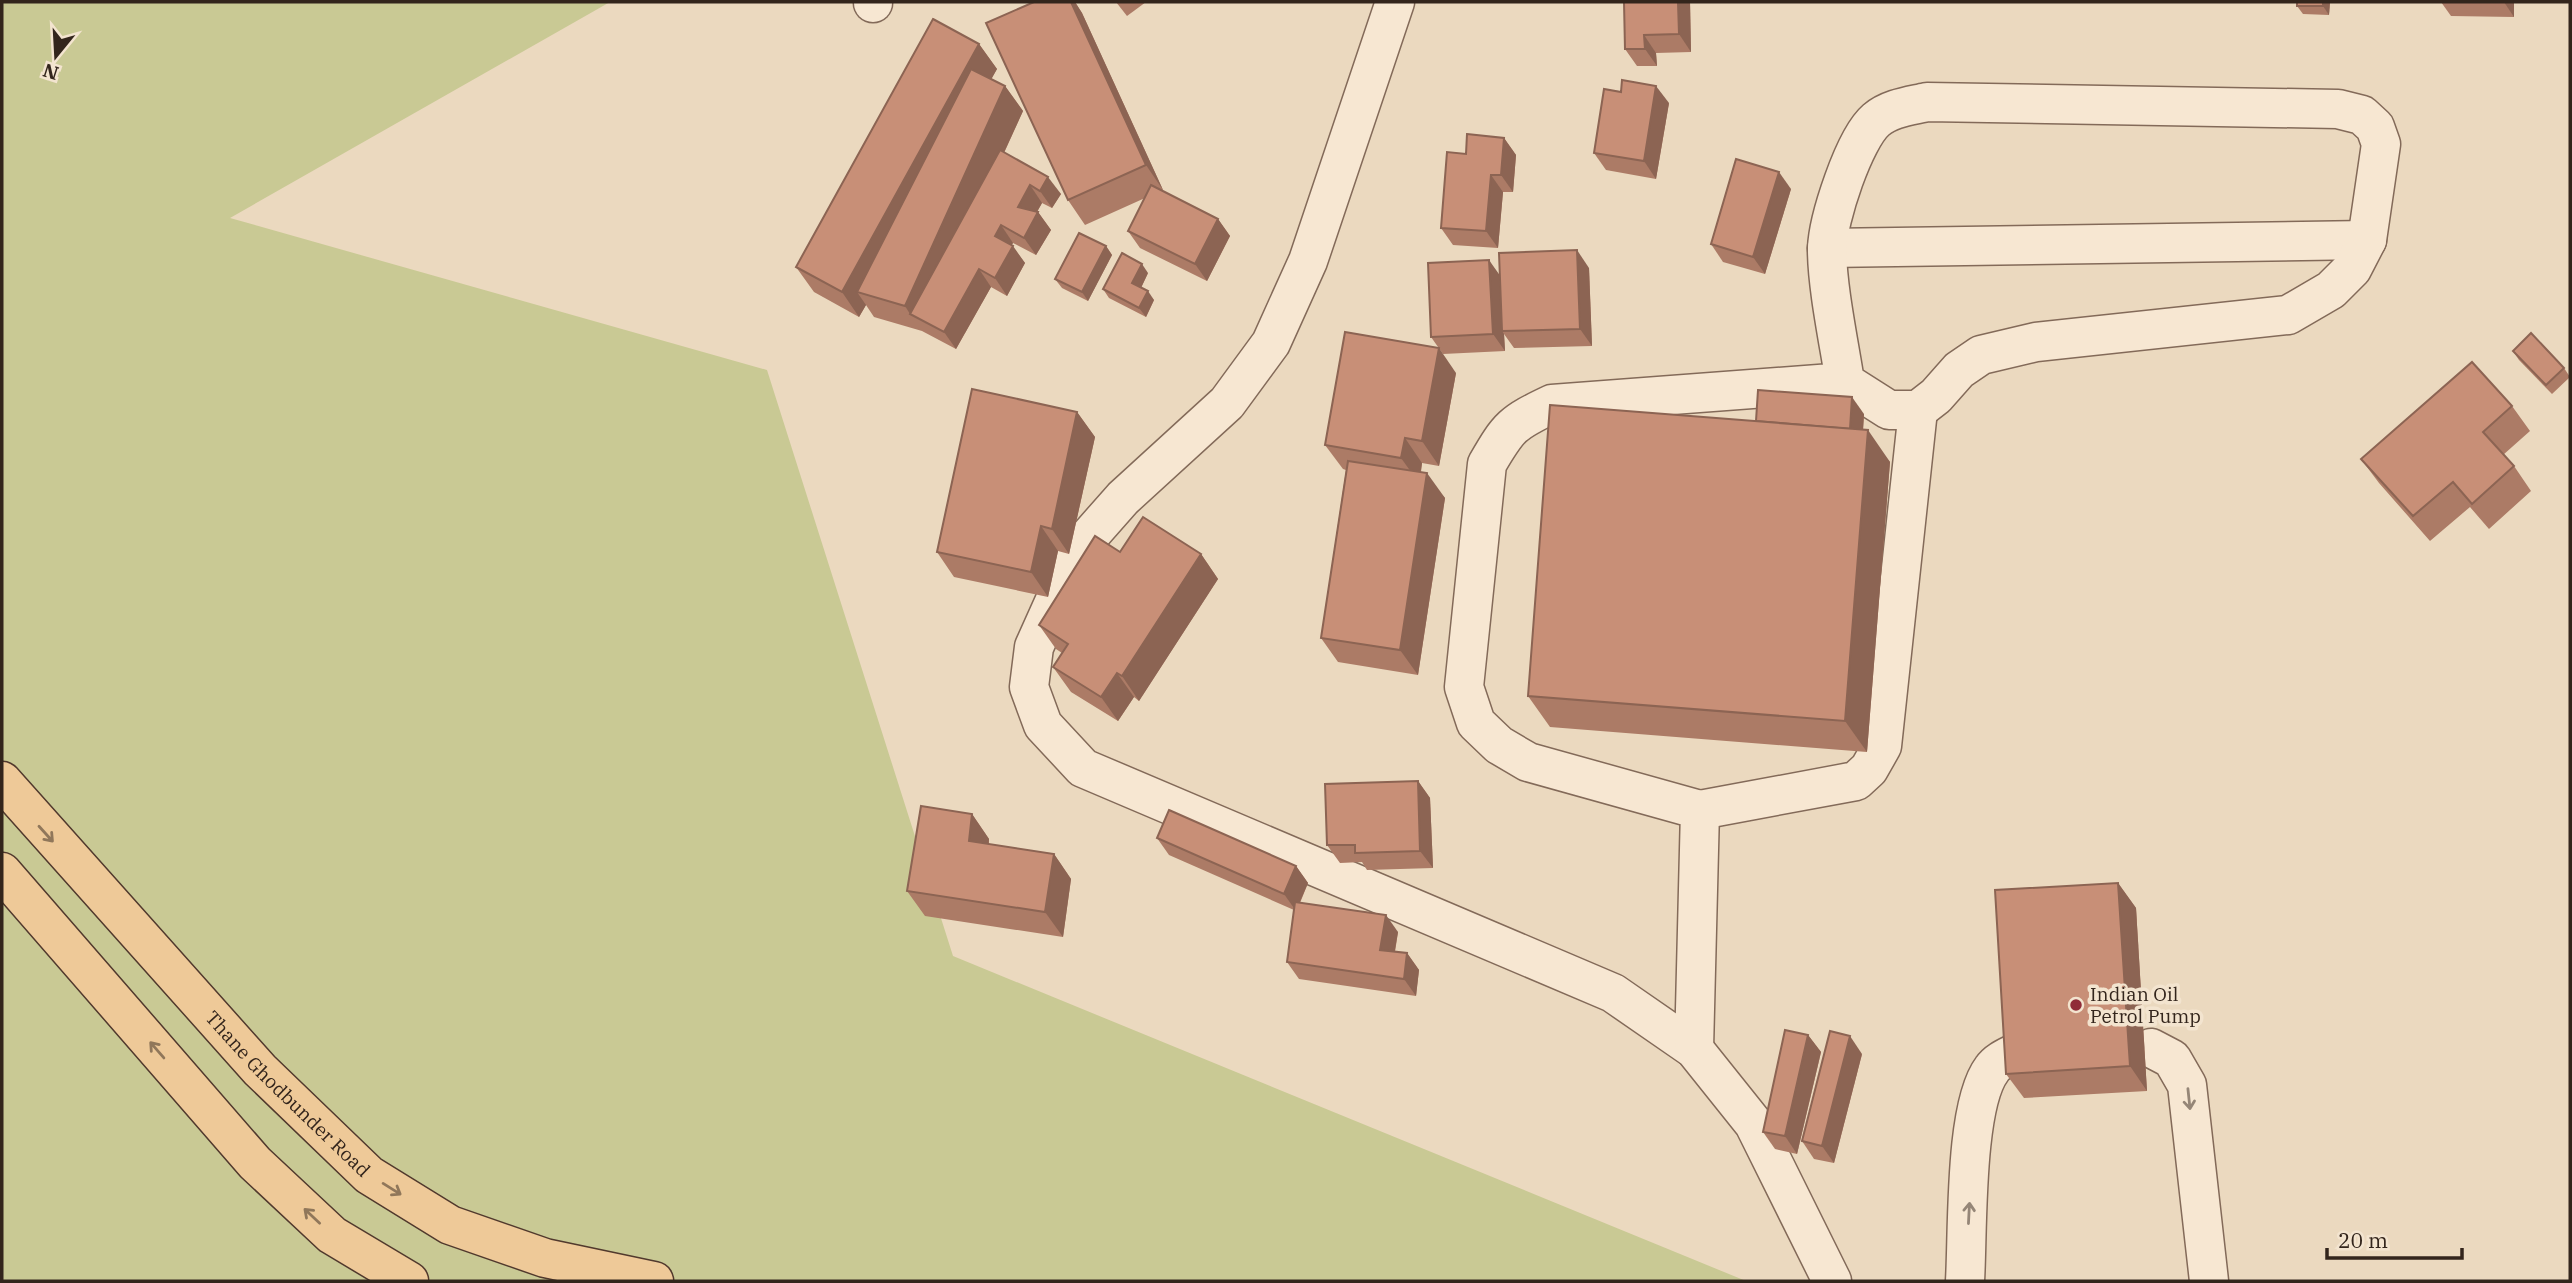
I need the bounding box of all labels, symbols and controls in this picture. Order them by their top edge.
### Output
north arrow [21,21,91,91]
text: N [40,58,62,86]
one-way arrow [38,824,54,842]
place label: Indian Oil Petrol Pump [2090,982,2201,1028]
marker: Indian Oil Petrol Pump [2068,997,2084,1013]
street label: Thane Ghodbunder Road [201,1006,376,1182]
one-way arrow [149,1042,165,1060]
one-way arrow [2182,1087,2195,1109]
one-way arrow [381,1182,401,1196]
one-way arrow [1962,1202,1975,1225]
one-way arrow [304,1208,321,1225]
scale bar [2327,1216,2462,1260]
text: 20 m [2338,1226,2388,1254]

